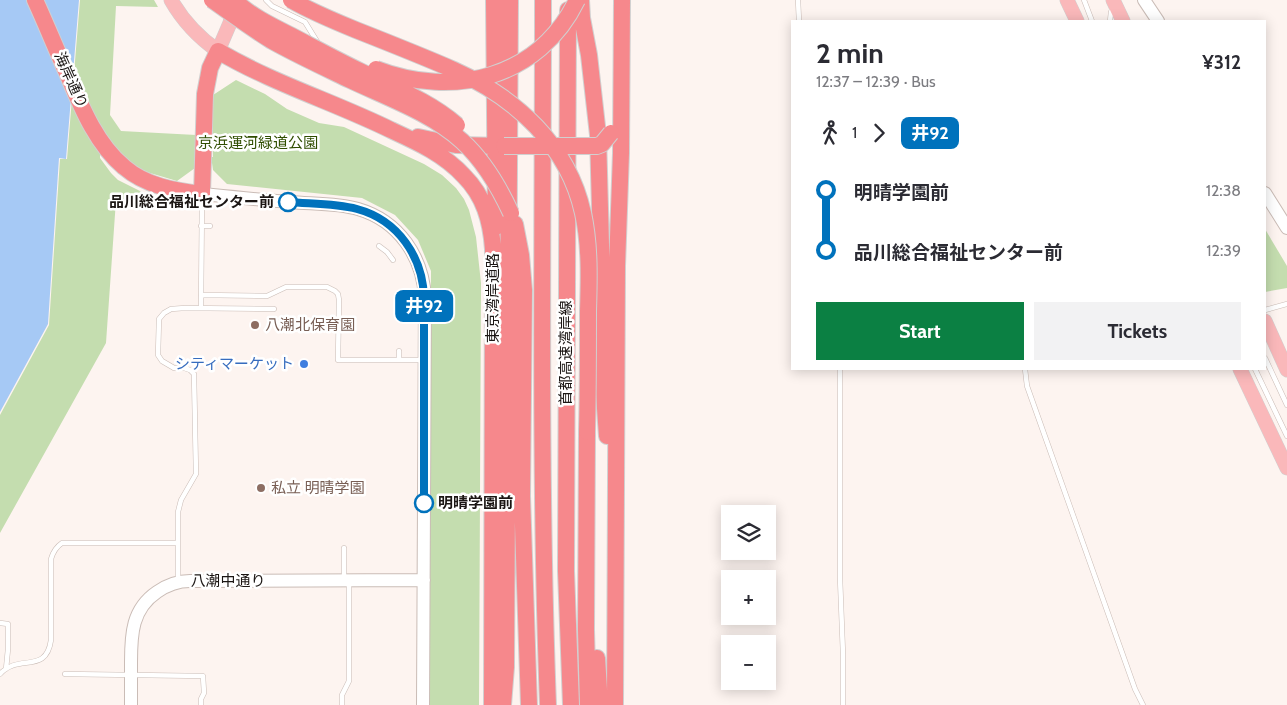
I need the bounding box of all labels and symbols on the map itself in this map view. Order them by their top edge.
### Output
street label: 海岸通り [51,49,91,111]
park label: 京浜運河緑道公園 [198,134,318,152]
marker: 品川総合福祉センター前 [278,192,298,212]
place label: 品川総合福祉センター前 [109,193,274,211]
street label: 東京湾岸道路 [484,253,502,343]
line badge: 井92 [395,290,453,322]
street label: 首都高速湾岸線 [557,300,575,406]
place label: 八潮北保育園 [265,316,355,334]
marker: 八潮北保育園 [249,319,261,331]
place label: シティマーケット [175,355,294,373]
marker: シティマーケット [298,358,310,370]
place label: 私立 明晴学園 [271,479,364,497]
marker: 私立 明晴学園 [255,482,267,494]
marker: 明晴学園前 [414,493,434,513]
place label: 明晴学園前 [438,494,513,512]
street label: 八潮中通り [190,572,266,590]

